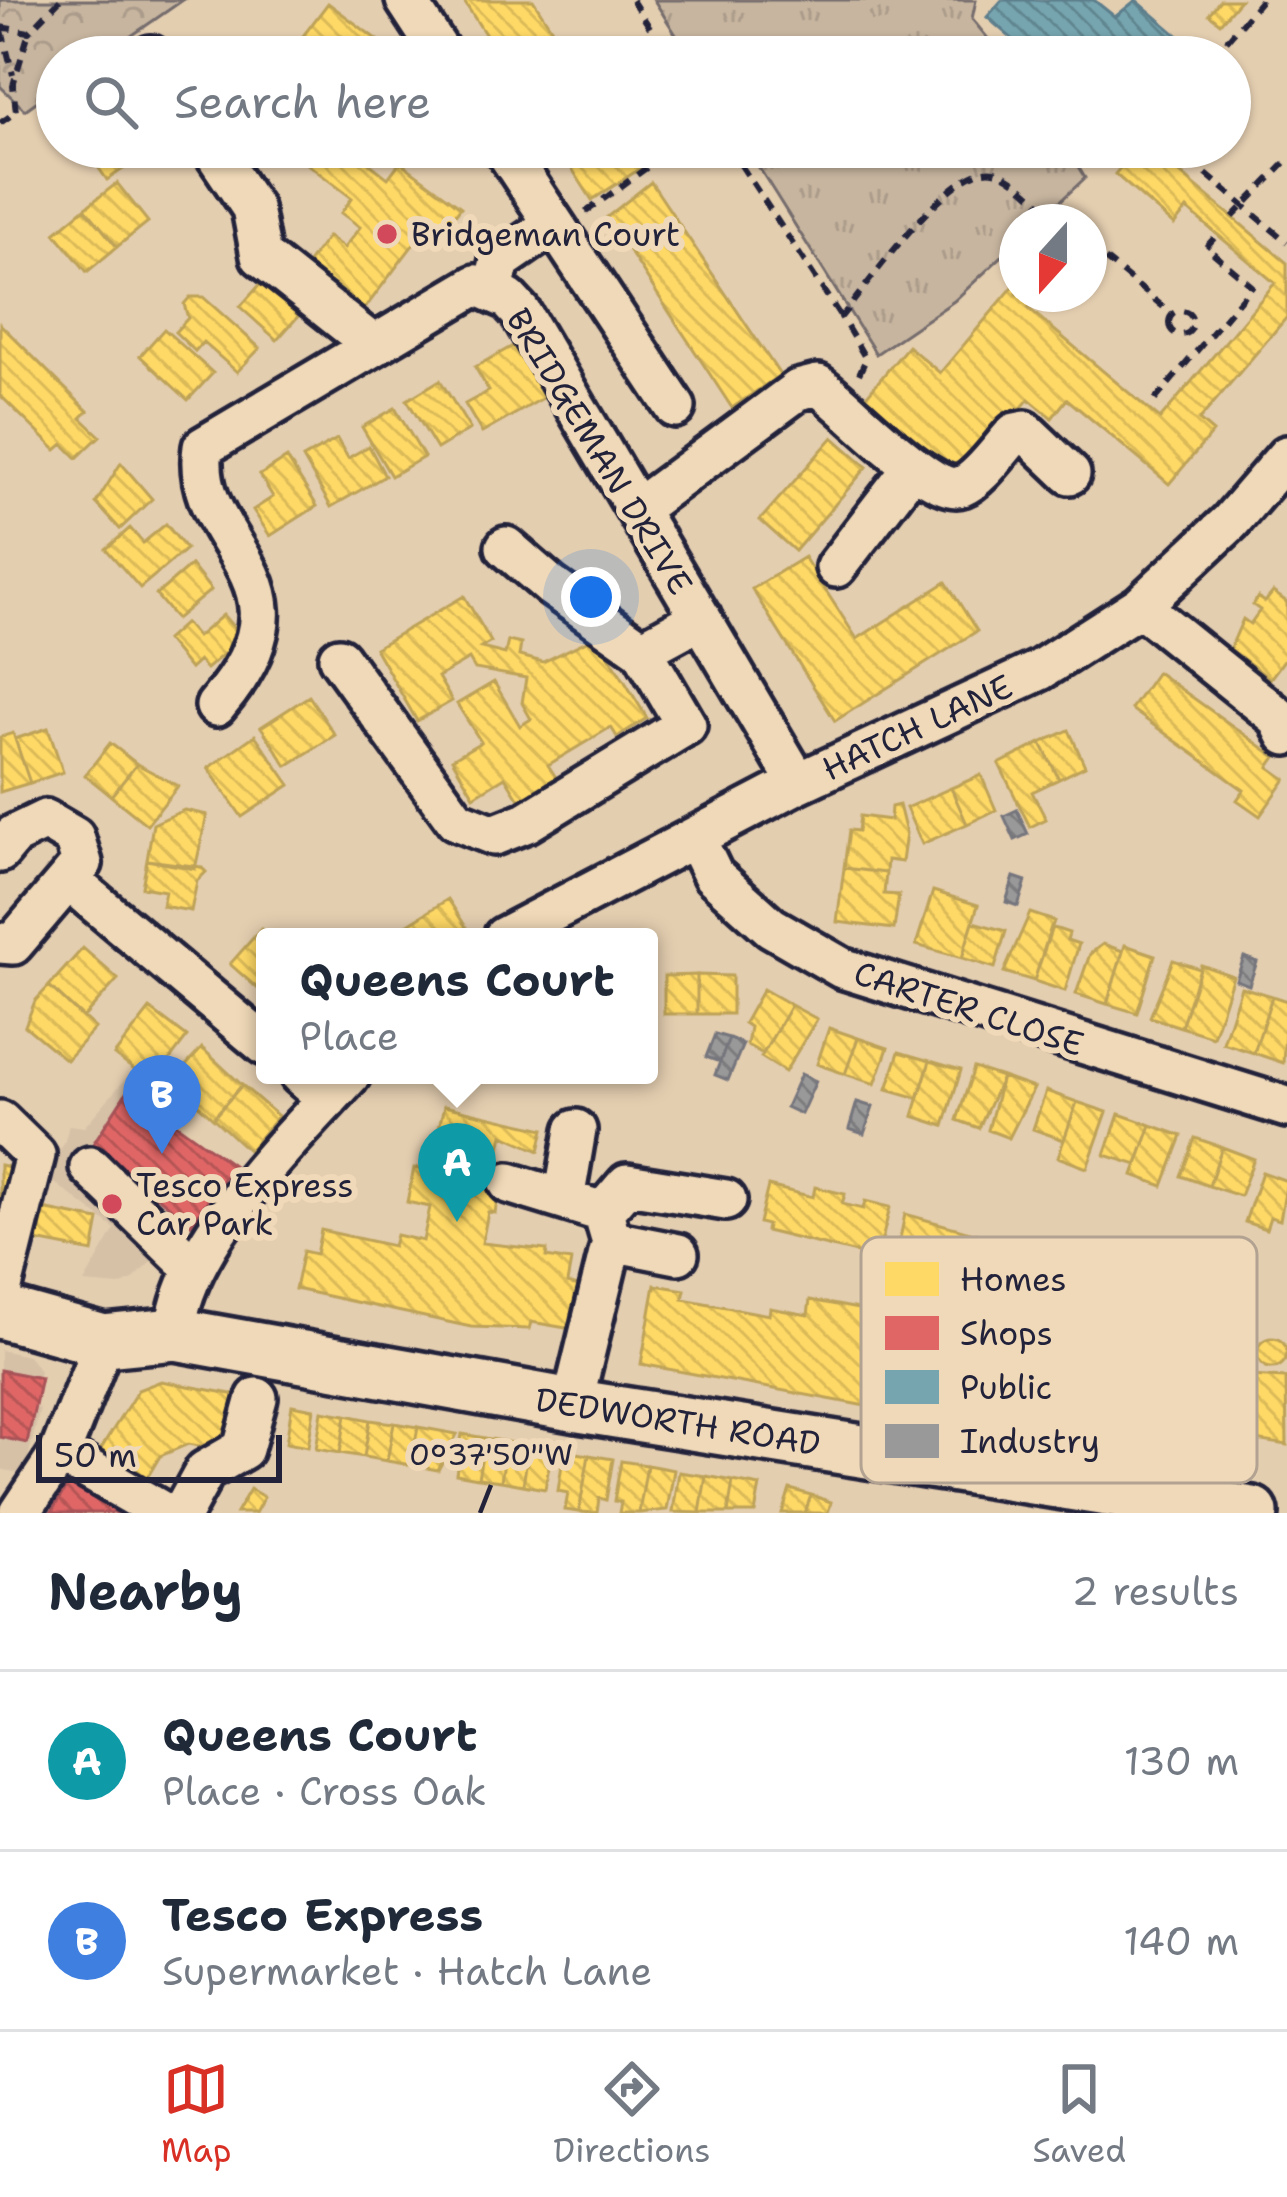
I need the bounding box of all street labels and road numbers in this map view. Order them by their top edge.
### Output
street label: BRIDGEMAN DRIVE [496,300,703,603]
street label: HATCH LANE [815,664,1020,791]
street label: CARTER CLOSE [848,950,1089,1067]
street label: DEDWORTH ROAD [532,1377,824,1466]

